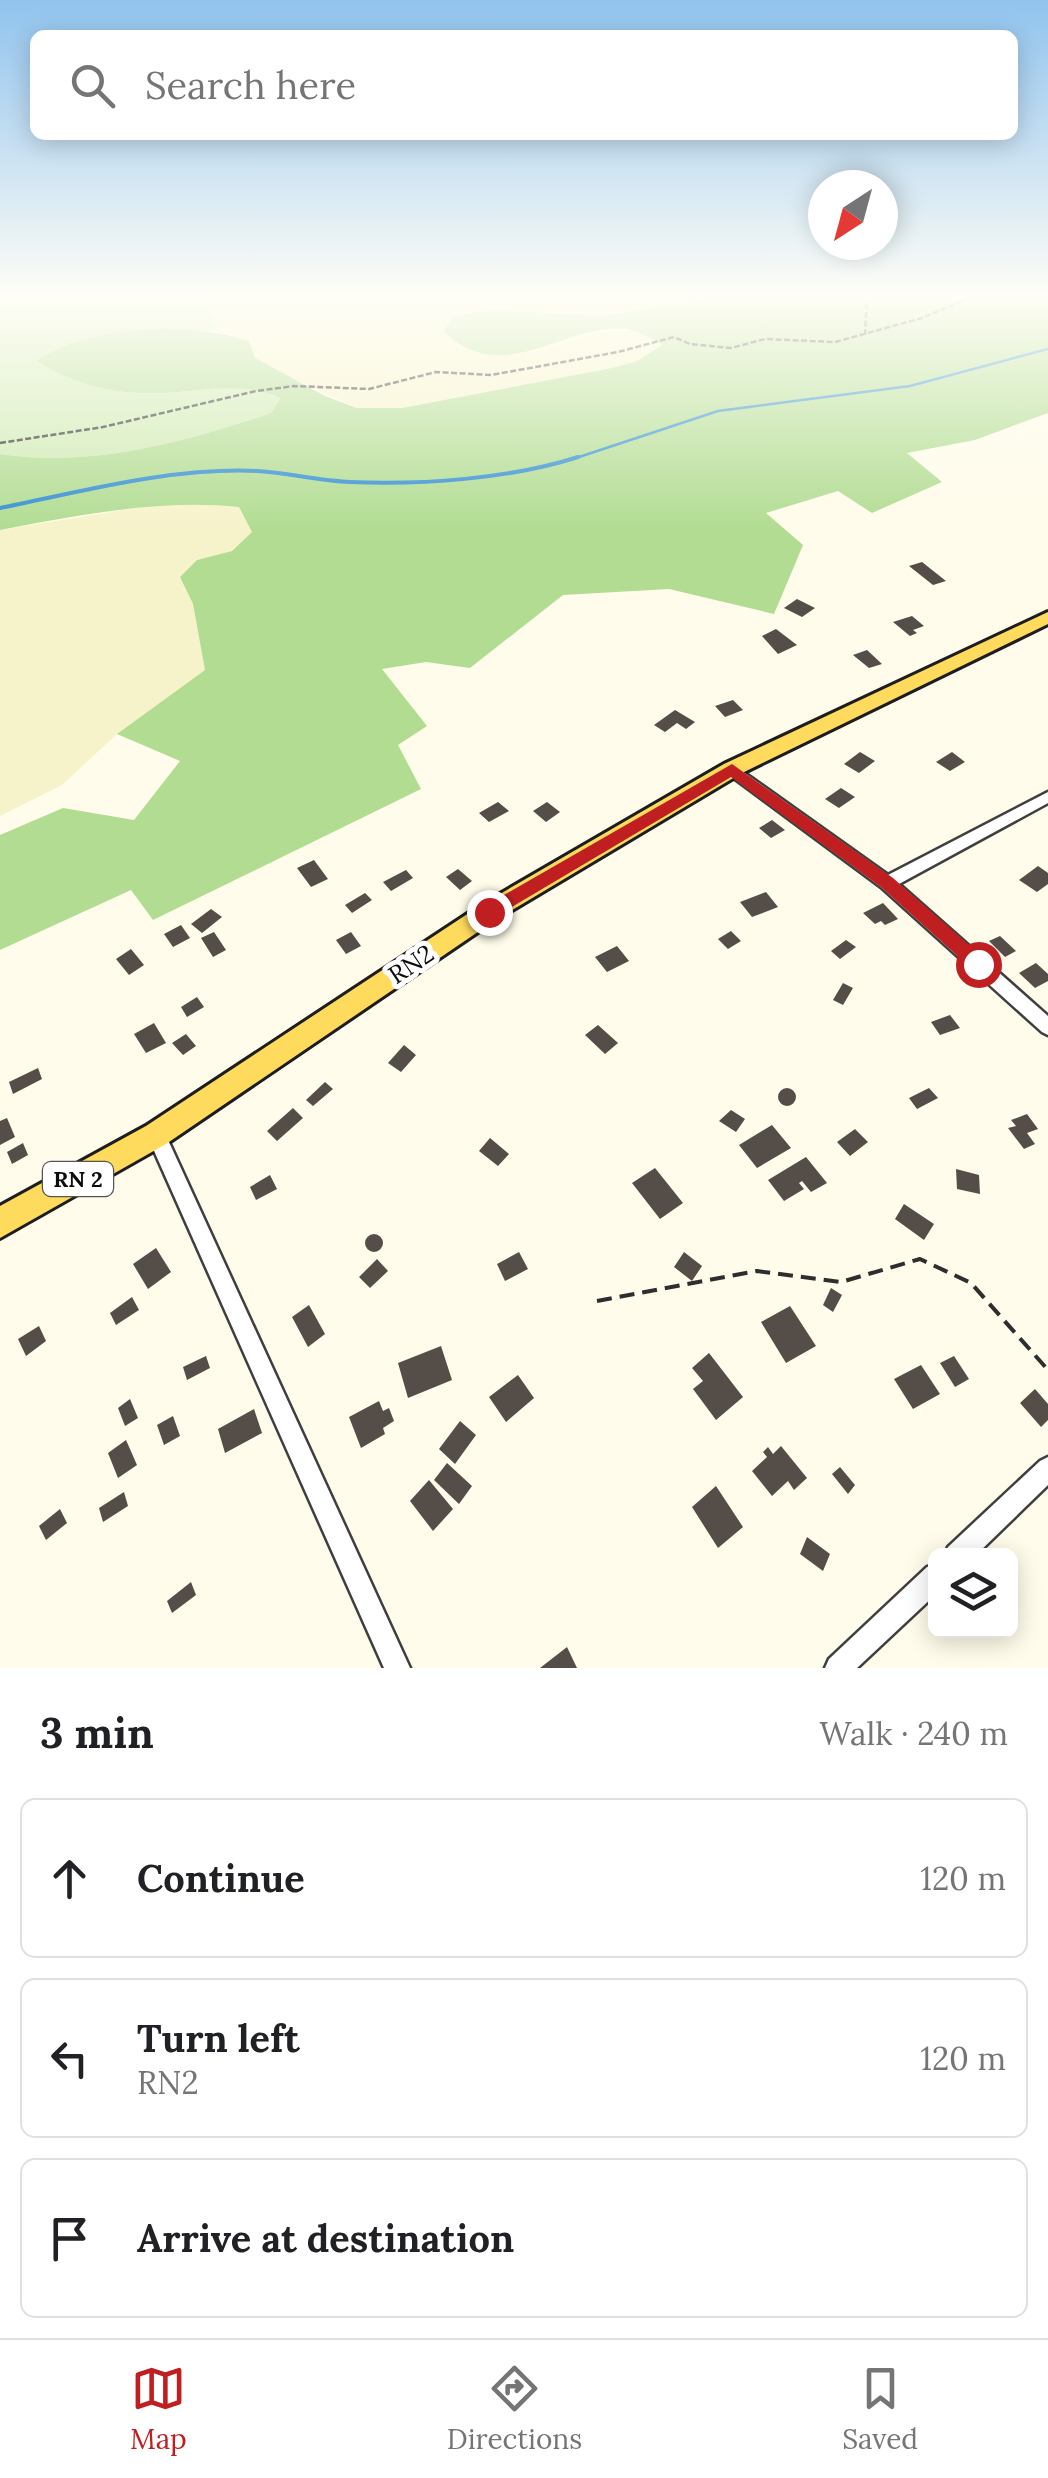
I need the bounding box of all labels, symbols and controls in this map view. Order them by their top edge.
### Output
search box [30,30,1018,140]
icon: search [65,58,120,113]
text: Search here [145,61,356,109]
north arrow [808,170,898,260]
route end [467,890,513,936]
street label: RN2 [382,937,440,991]
route start [956,942,1002,988]
road number: RN 2 [43,1162,113,1196]
map controls [928,1548,1018,1638]
button: layers [928,1548,1018,1638]
text: 3 min [40,1706,154,1760]
text: Walk · 240 m [819,1713,1008,1754]
icon: ahead [42,1851,97,1906]
text: Continue [137,1854,305,1902]
text: 120 m [920,1858,1006,1899]
text: Turn left [137,2014,300,2062]
icon: left [42,2031,97,2086]
text: 120 m [920,2038,1006,2079]
text: RN2 [137,2062,199,2103]
icon: arrive [42,2211,97,2266]
text: Arrive at destination [137,2214,514,2262]
tab: Map [130,2361,187,2457]
tab: Directions [447,2361,582,2457]
tab: Saved [842,2361,918,2457]

